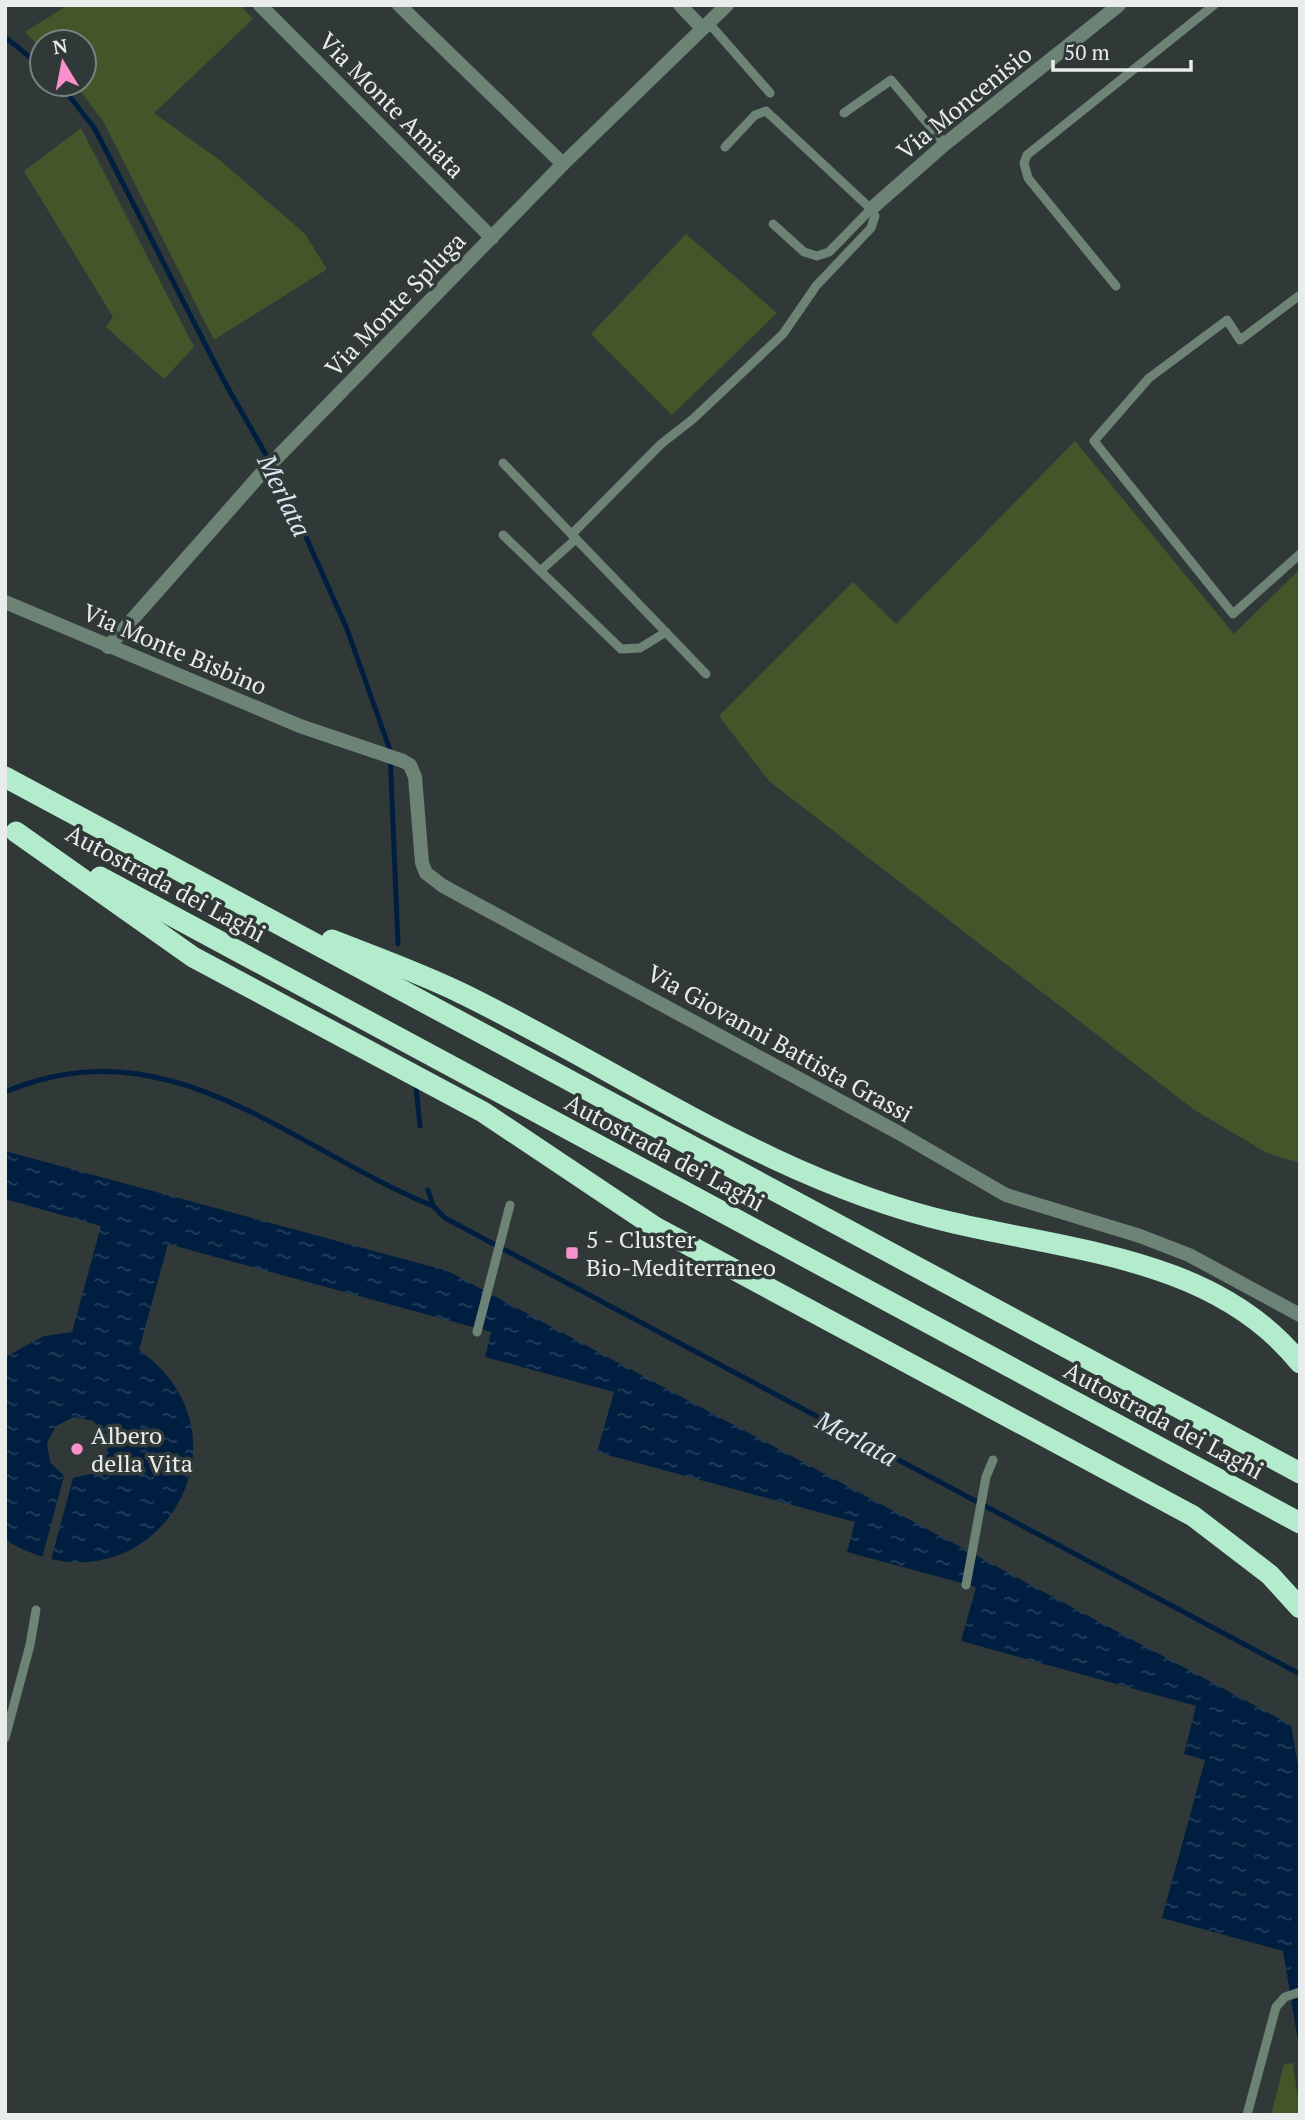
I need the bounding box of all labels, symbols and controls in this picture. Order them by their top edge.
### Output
street label: Via Monte Amiata [312,25,472,185]
north arrow [28,28,98,98]
scale bar [1053,28,1191,72]
text: N [51,32,70,59]
street label: Via Moncenisio [890,38,1038,166]
text: 50 m [1064,38,1110,66]
street label: Via Monte Spluga [318,225,472,383]
water label: Merlata [250,447,320,542]
street label: Via Monte Bisbino [78,596,272,702]
street label: Autostrada dei Laghi [61,817,271,949]
street label: Via Giovanni Battista Grassi [641,957,919,1129]
street label: Autostrada dei Laghi [560,1086,770,1218]
place label: 5 - Cluster Bio-Mediterraneo [586,1223,776,1283]
marker: 5 - Cluster Bio-Mediterraneo [564,1245,580,1261]
street label: Autostrada dei Laghi [1059,1354,1269,1486]
water label: Merlata [809,1402,904,1474]
place label: Albero della Vita [91,1419,193,1479]
marker: Albero della Vita [69,1441,85,1457]

